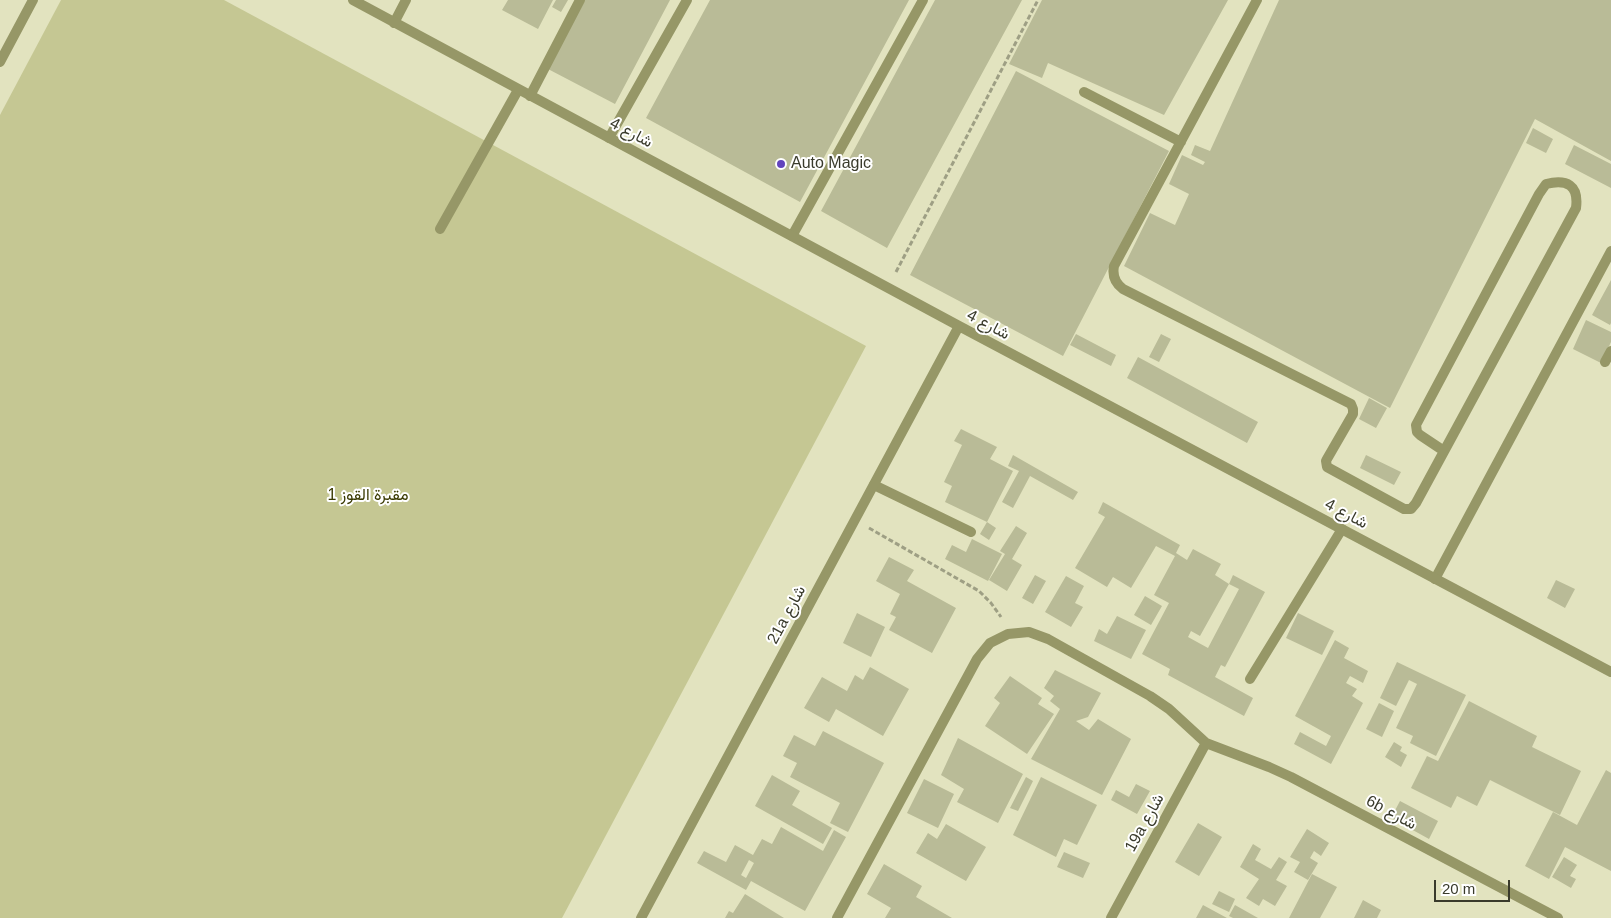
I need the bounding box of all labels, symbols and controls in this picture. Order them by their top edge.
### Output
street label: شارع 4 [606,114,656,152]
place label: Auto Magic [791,154,871,174]
marker: Auto Magic [775,158,787,170]
street label: شارع 4 [963,306,1013,344]
park label: مقبرة القوز 1 [327,486,409,506]
street label: شارع 4 [1321,495,1371,533]
street label: 21a شارع [764,583,810,647]
street label: 19a شارع [1121,791,1169,855]
street label: 6b شارع [1362,792,1420,834]
scale bar [1436,870,1512,902]
text: 20 m [1442,880,1475,897]

